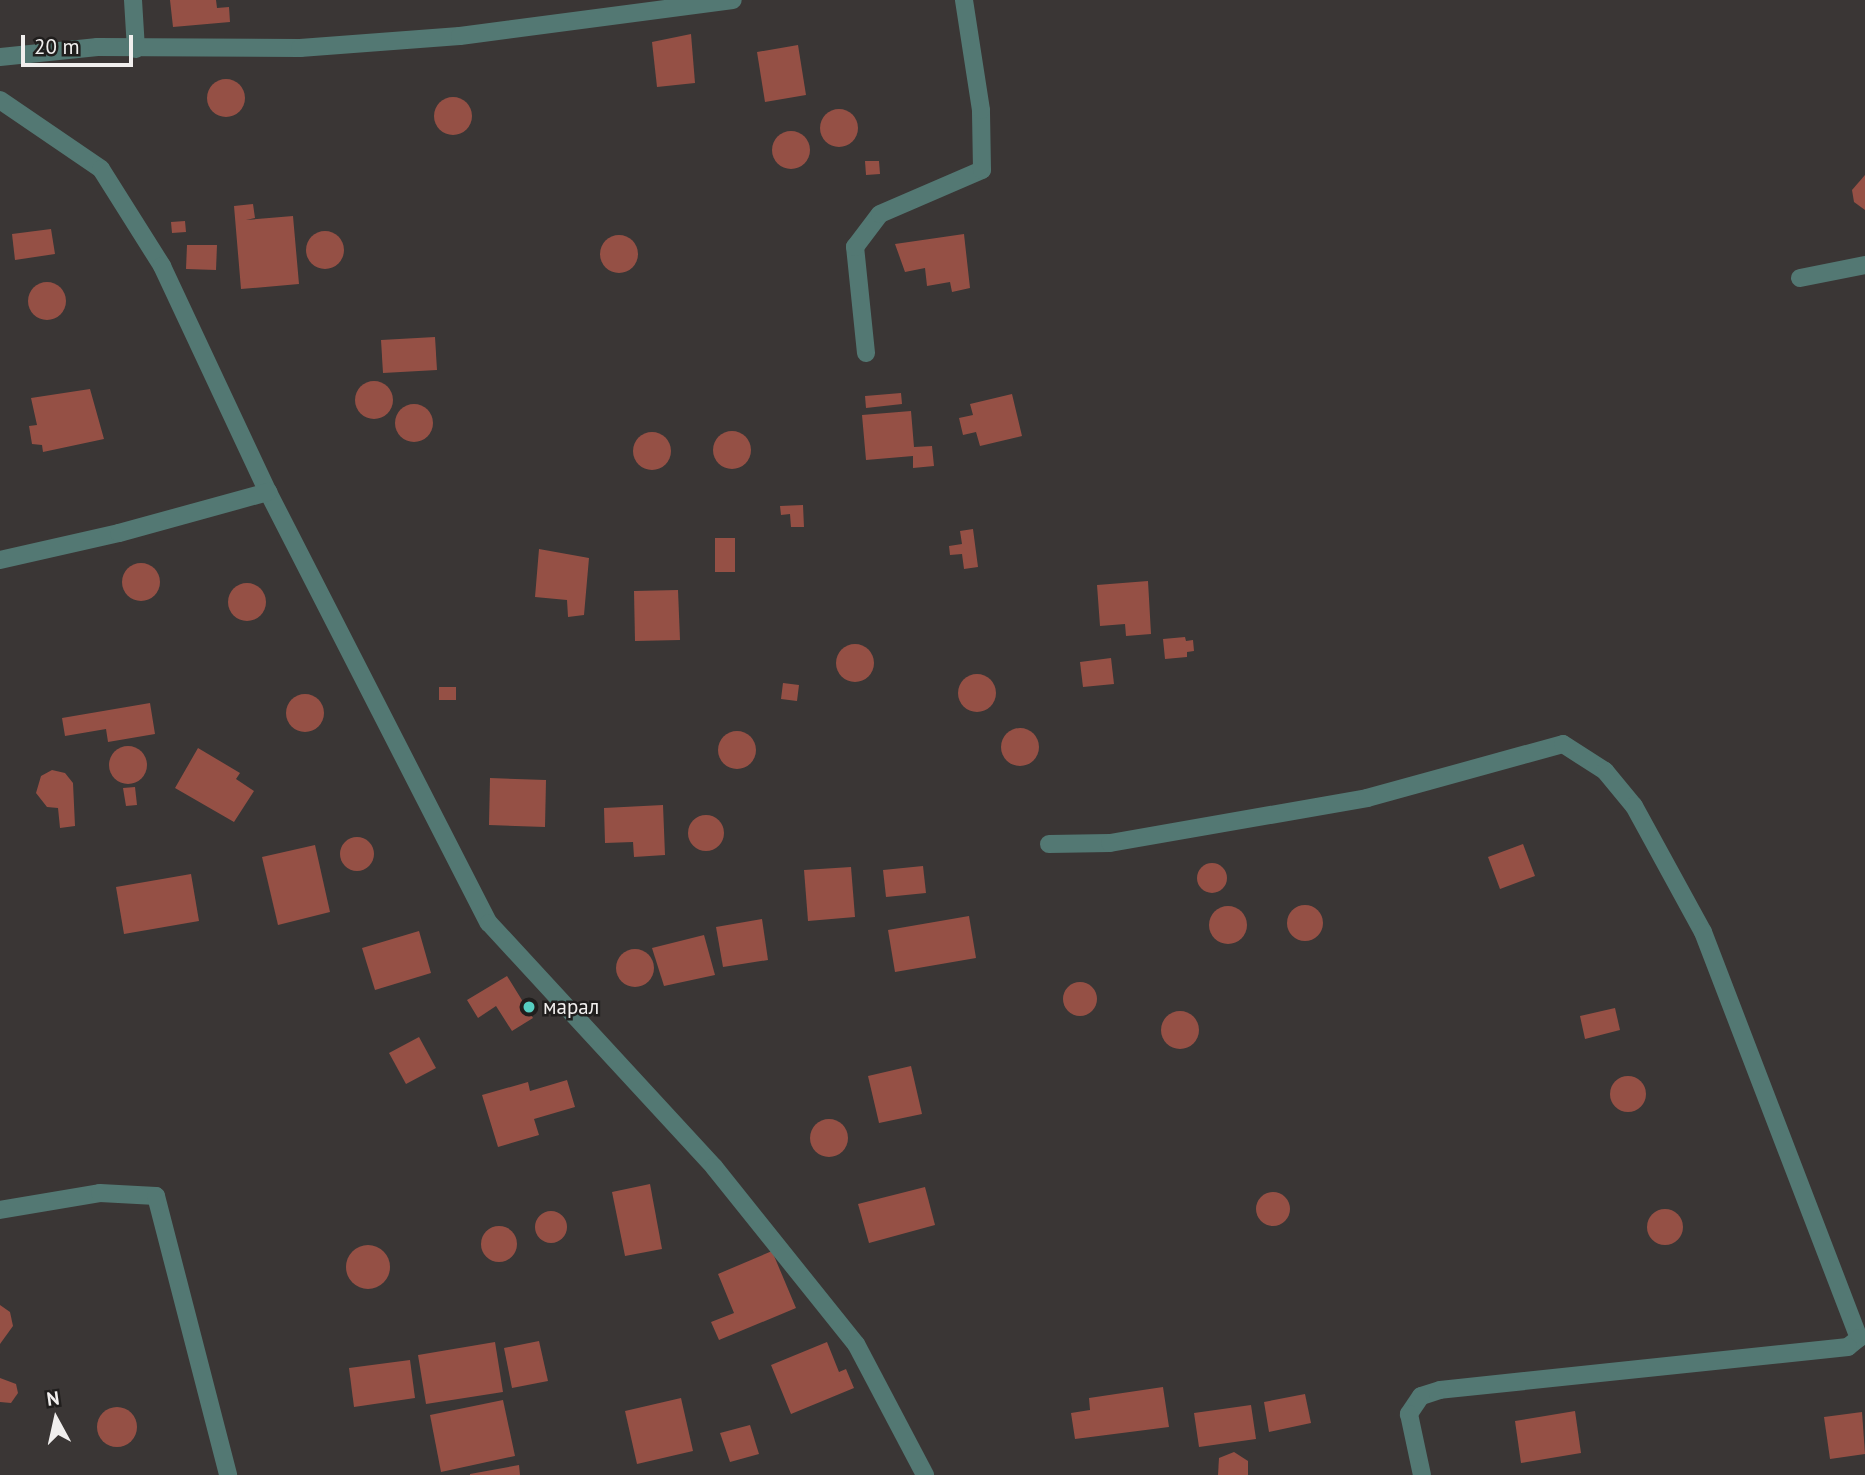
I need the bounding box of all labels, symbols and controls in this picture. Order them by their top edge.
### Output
scale bar [24,21,136,65]
text: 20 m [34,33,80,60]
place label: марал [543,994,599,1020]
marker: марал [521,999,537,1015]
north arrow [21,1384,91,1454]
text: N [45,1385,61,1411]

